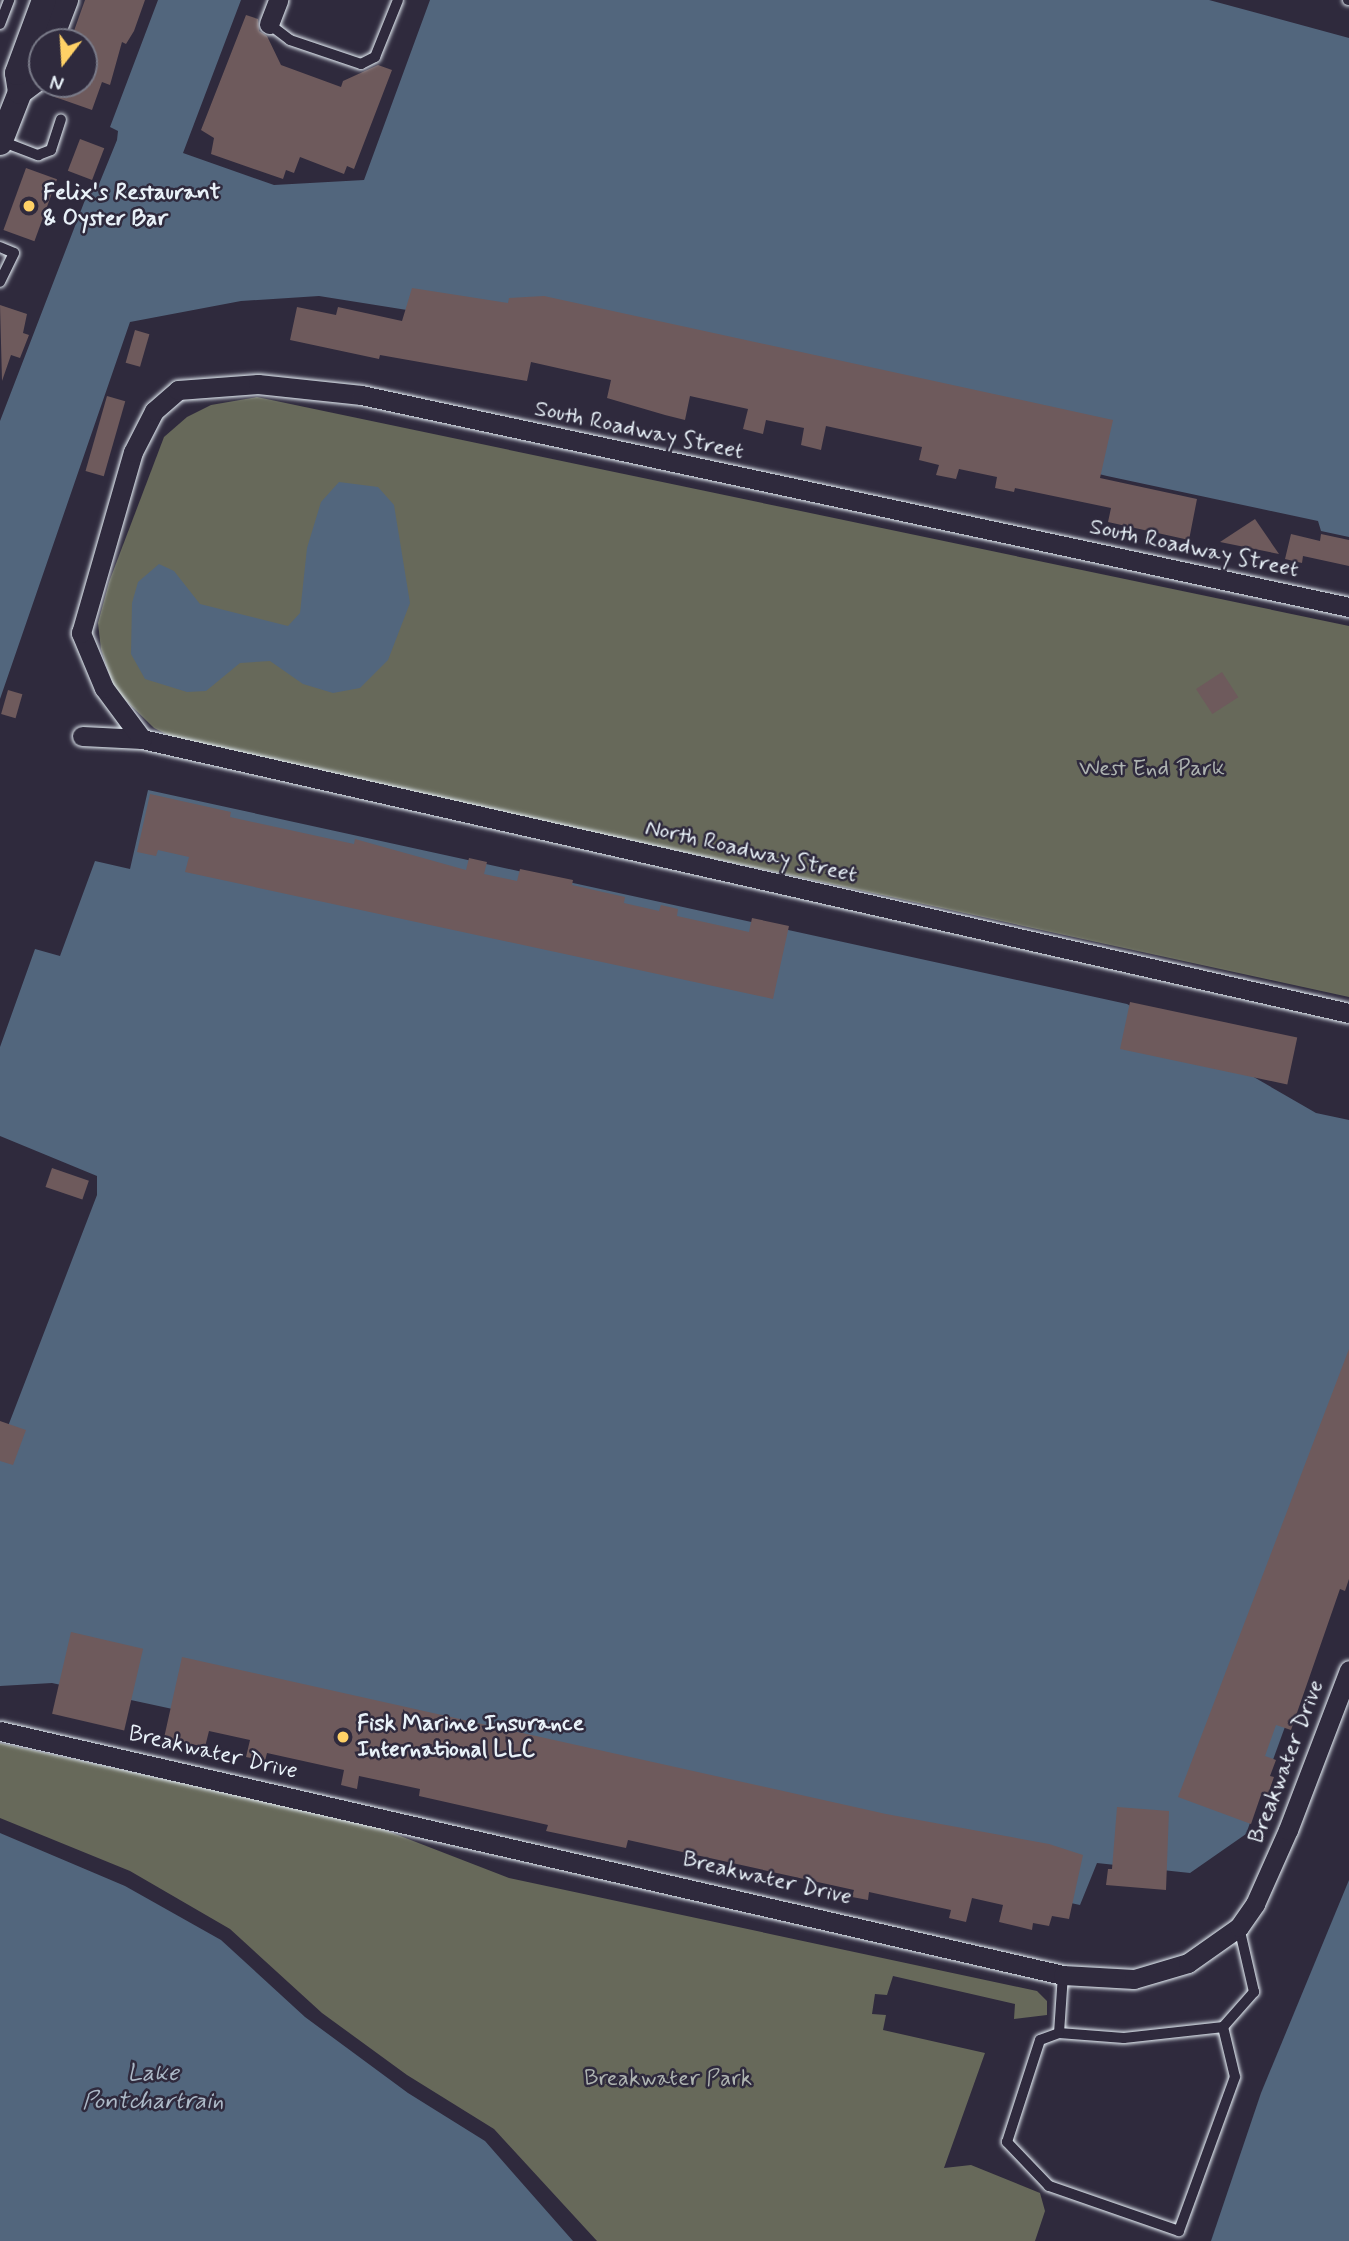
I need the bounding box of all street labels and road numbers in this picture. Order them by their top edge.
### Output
street label: South Roadway Street [530,395,748,467]
street label: South Roadway Street [1085,513,1303,585]
street label: North Roadway Street [640,814,862,890]
street label: Breakwater Drive [1243,1676,1331,1848]
street label: Breakwater Drive [126,1720,300,1786]
street label: Breakwater Drive [680,1846,854,1912]

